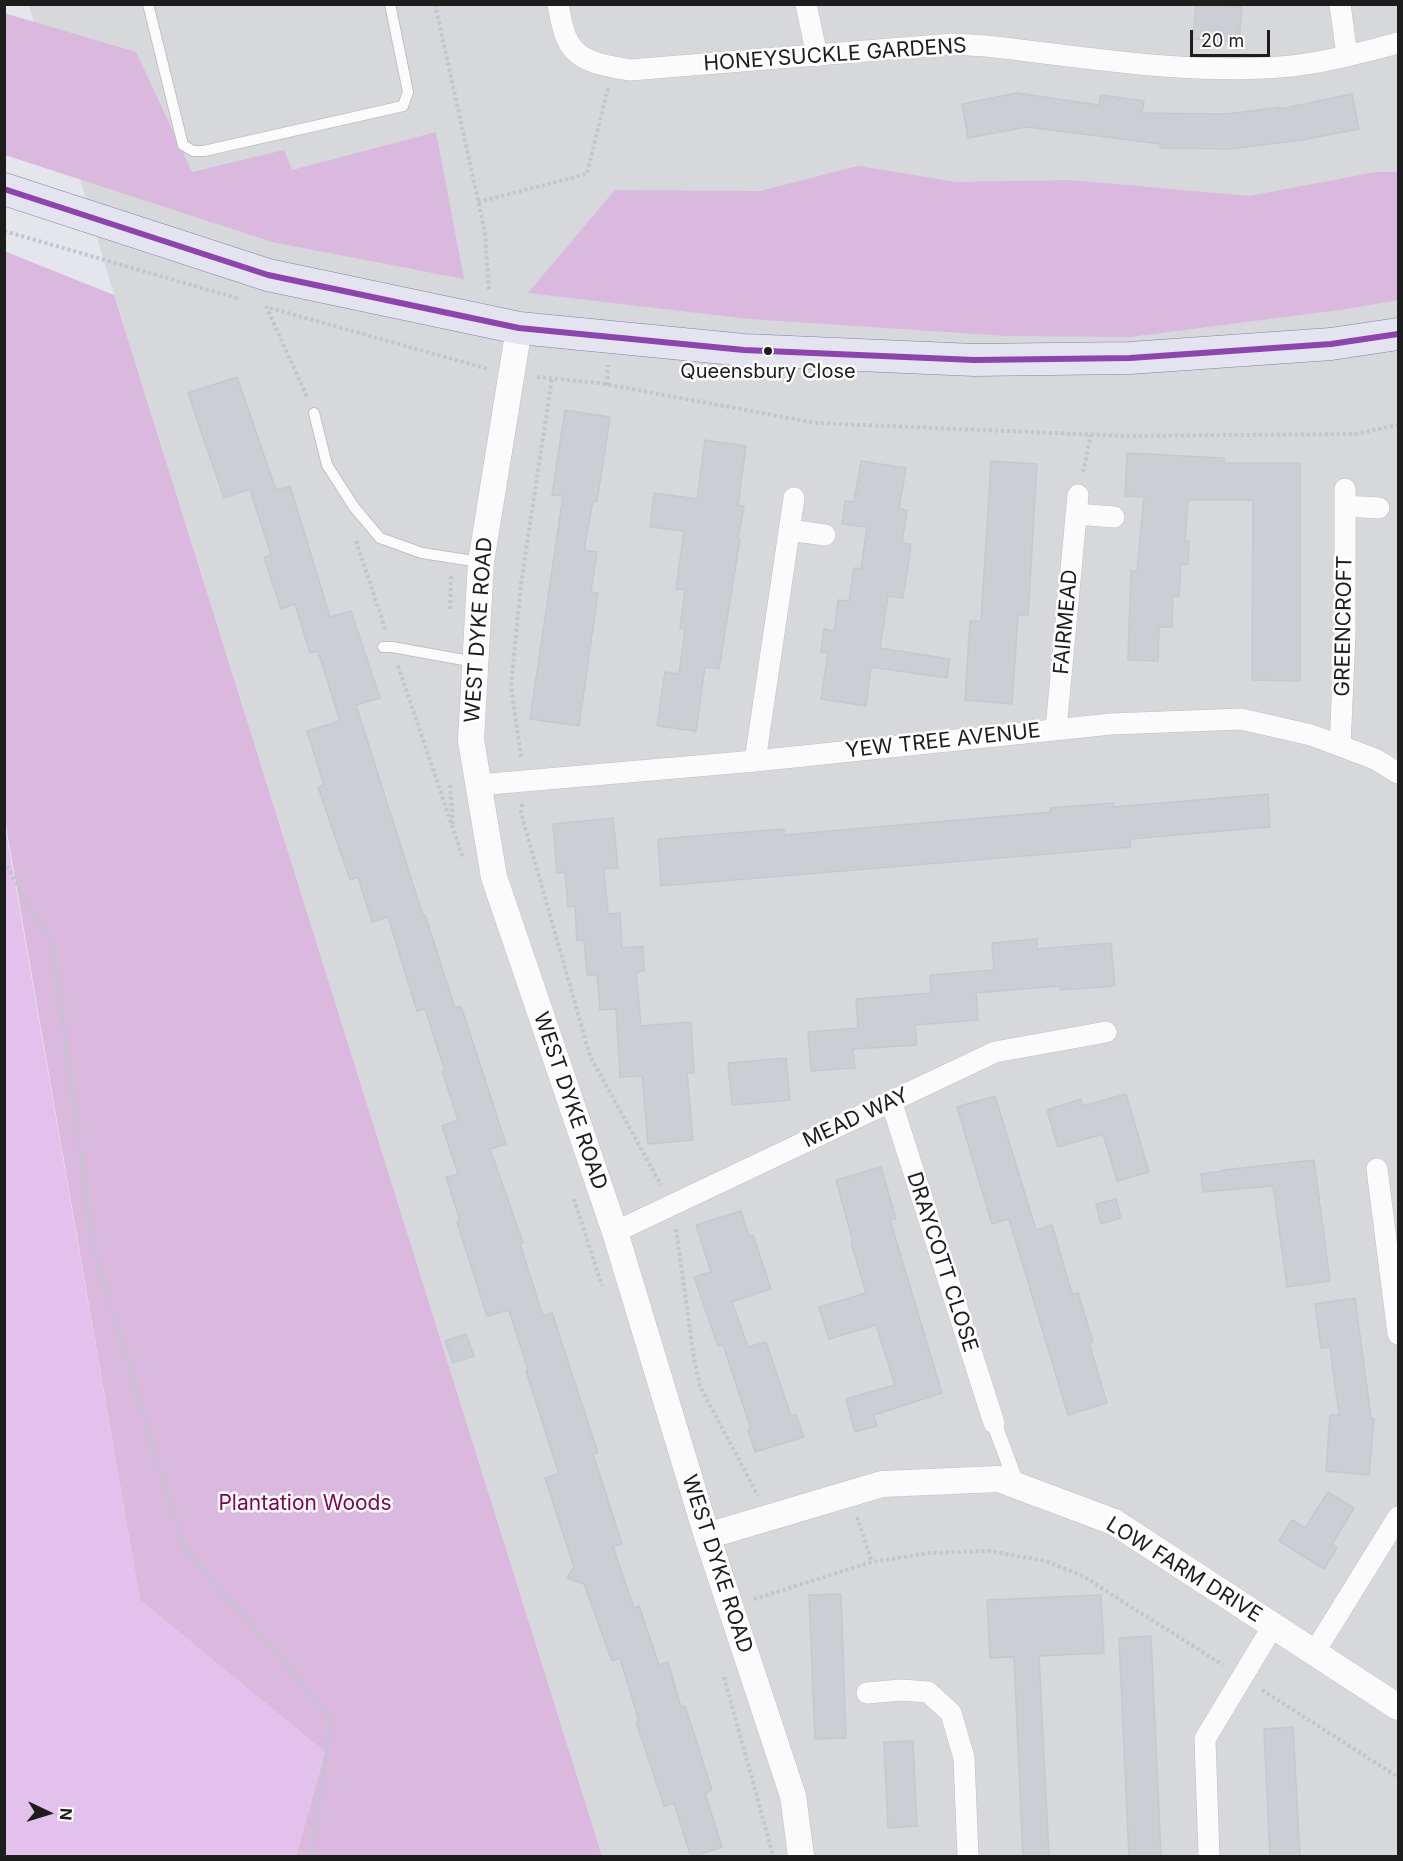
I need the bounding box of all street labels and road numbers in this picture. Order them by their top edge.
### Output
street label: HONEYSUCKLE GARDENS [703,33,967,77]
street label: WEST DYKE ROAD [460,536,498,724]
street label: GREENCROFT [1330,555,1358,697]
street label: FAIRMEAD [1049,568,1083,676]
street label: YEW TREE AVENUE [844,718,1042,764]
street label: WEST DYKE ROAD [528,1009,612,1193]
street label: MEAD WAY [799,1083,913,1153]
street label: DRAYCOTT CLOSE [901,1169,983,1355]
street label: WEST DYKE ROAD [676,1472,758,1656]
street label: LOW FARM DRIVE [1102,1512,1266,1628]

